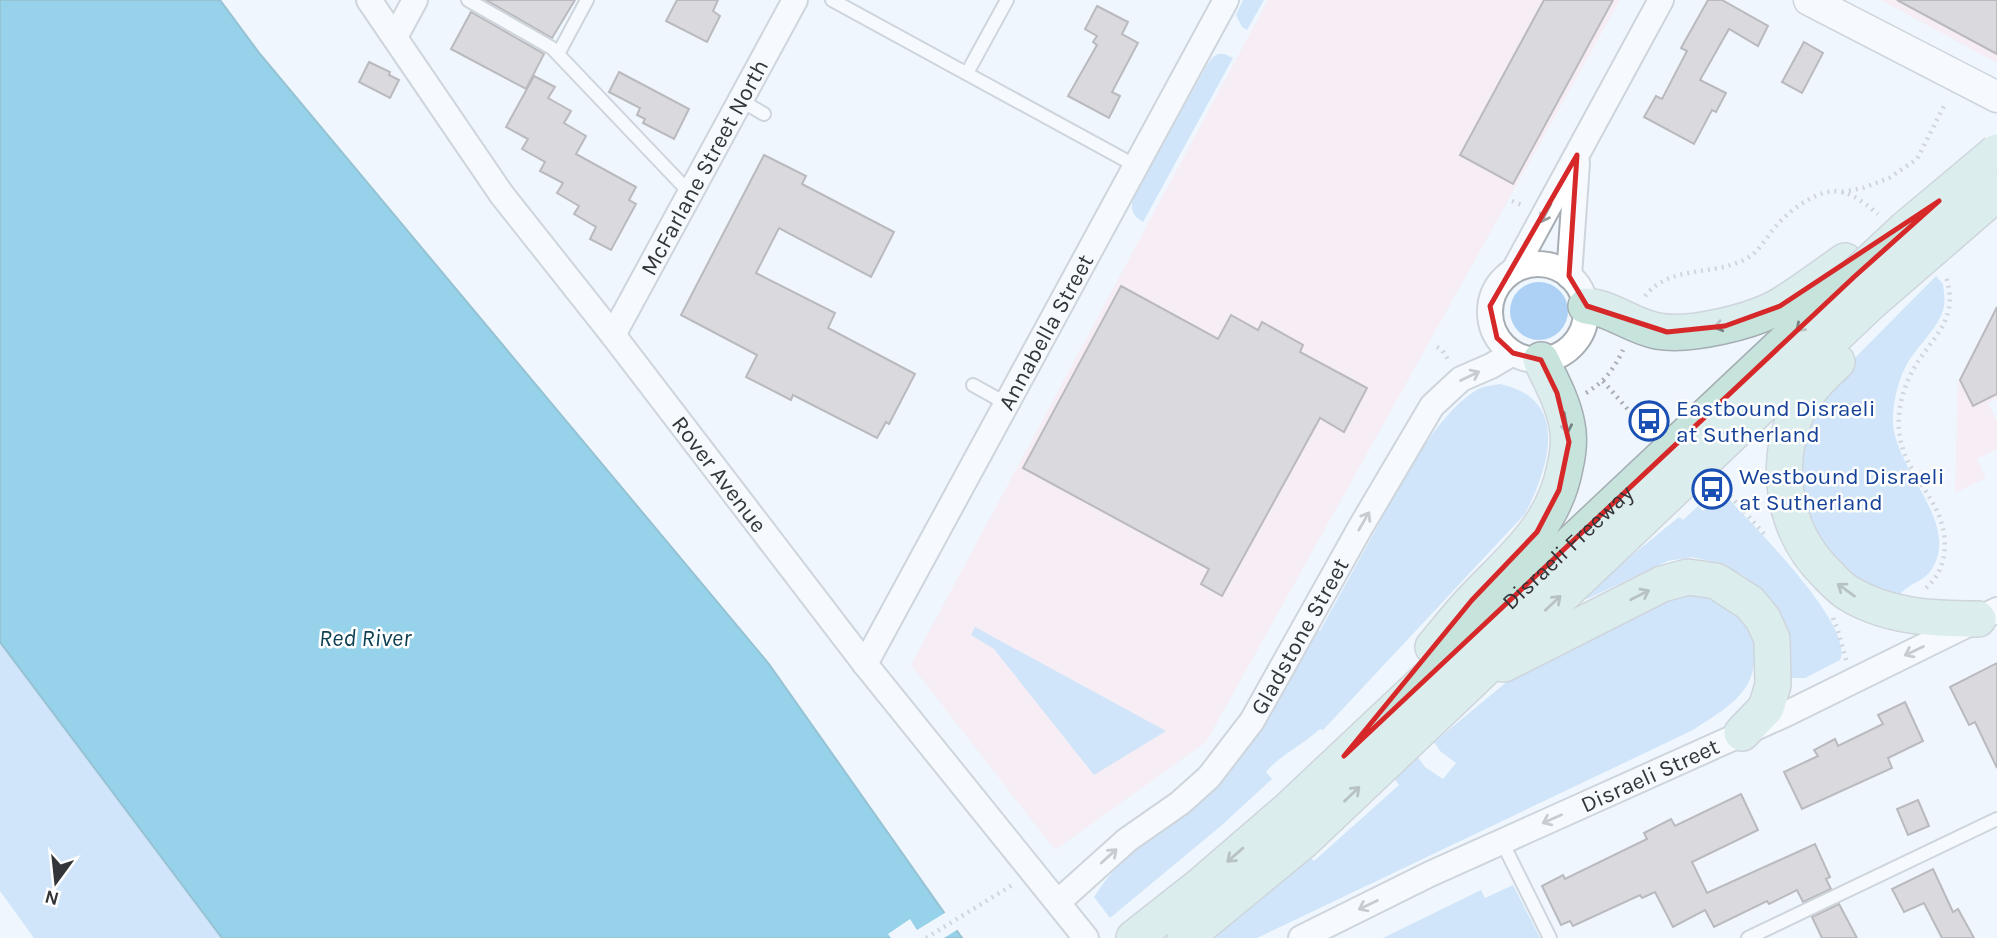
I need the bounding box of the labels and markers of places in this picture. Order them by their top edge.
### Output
place label: Eastbound Disraeli at Sutherland [1676,395,1876,448]
bus stop icon: Eastbound Disraeli at Sutherland [1628,400,1670,442]
place label: Westbound Disraeli at Sutherland [1739,463,1945,516]
bus stop icon: Westbound Disraeli at Sutherland [1691,468,1733,510]

